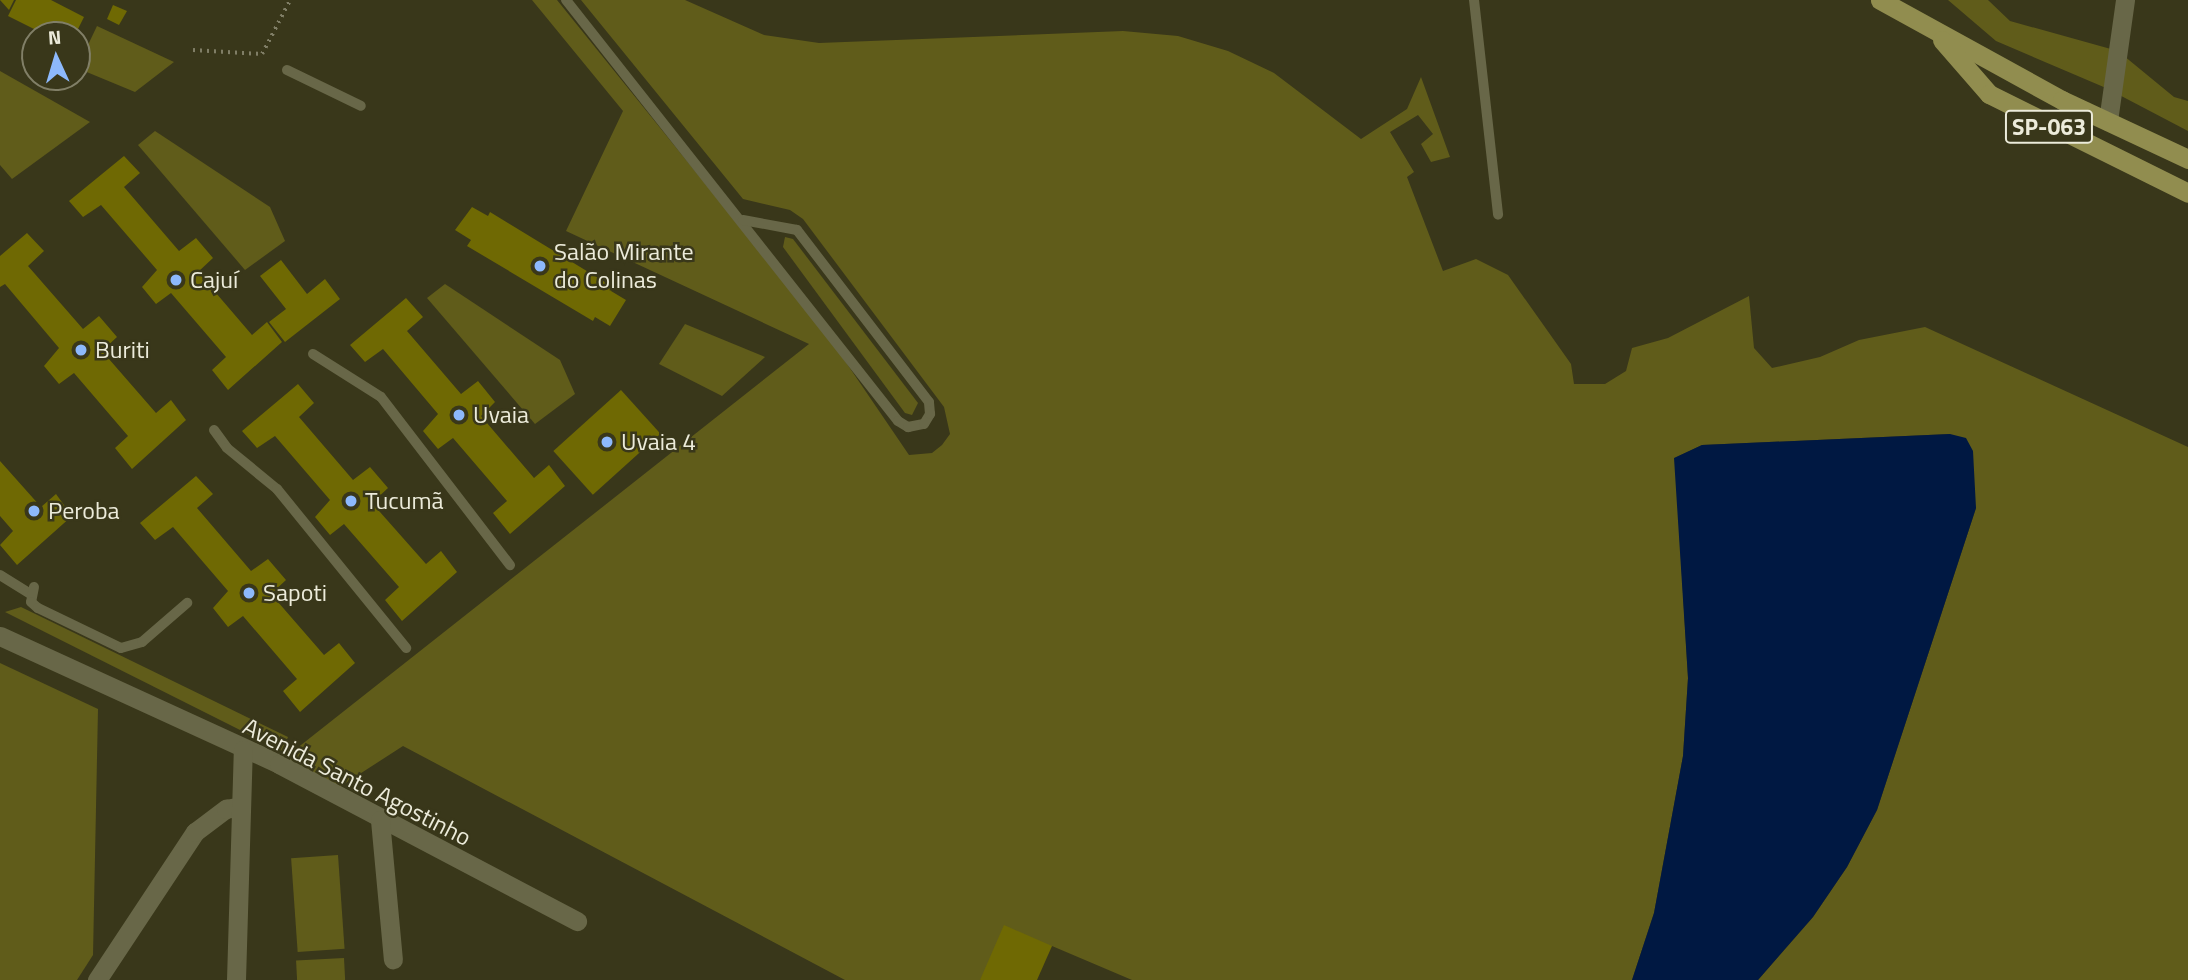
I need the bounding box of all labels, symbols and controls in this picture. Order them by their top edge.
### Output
north arrow [21,21,91,91]
text: N [47,22,62,51]
road number: SP-063 [2004,108,2094,146]
place label: Salão Mirante do Colinas [554,238,694,294]
marker: Salão Mirante do Colinas [532,258,548,274]
place label: Cajuí [190,266,238,294]
marker: Cajuí [168,272,184,288]
place label: Buriti [95,336,150,364]
marker: Buriti [73,342,89,358]
place label: Uvaia [473,401,529,429]
marker: Uvaia [451,407,467,423]
place label: Uvaia 4 [621,428,696,456]
marker: Uvaia 4 [599,434,615,450]
place label: Tucumã [365,487,444,515]
marker: Tucumã [343,493,359,509]
place label: Peroba [48,497,120,525]
marker: Peroba [26,503,42,519]
place label: Sapoti [263,579,327,607]
marker: Sapoti [241,585,257,601]
street label: Avenida Santo Agostinho [238,712,476,852]

